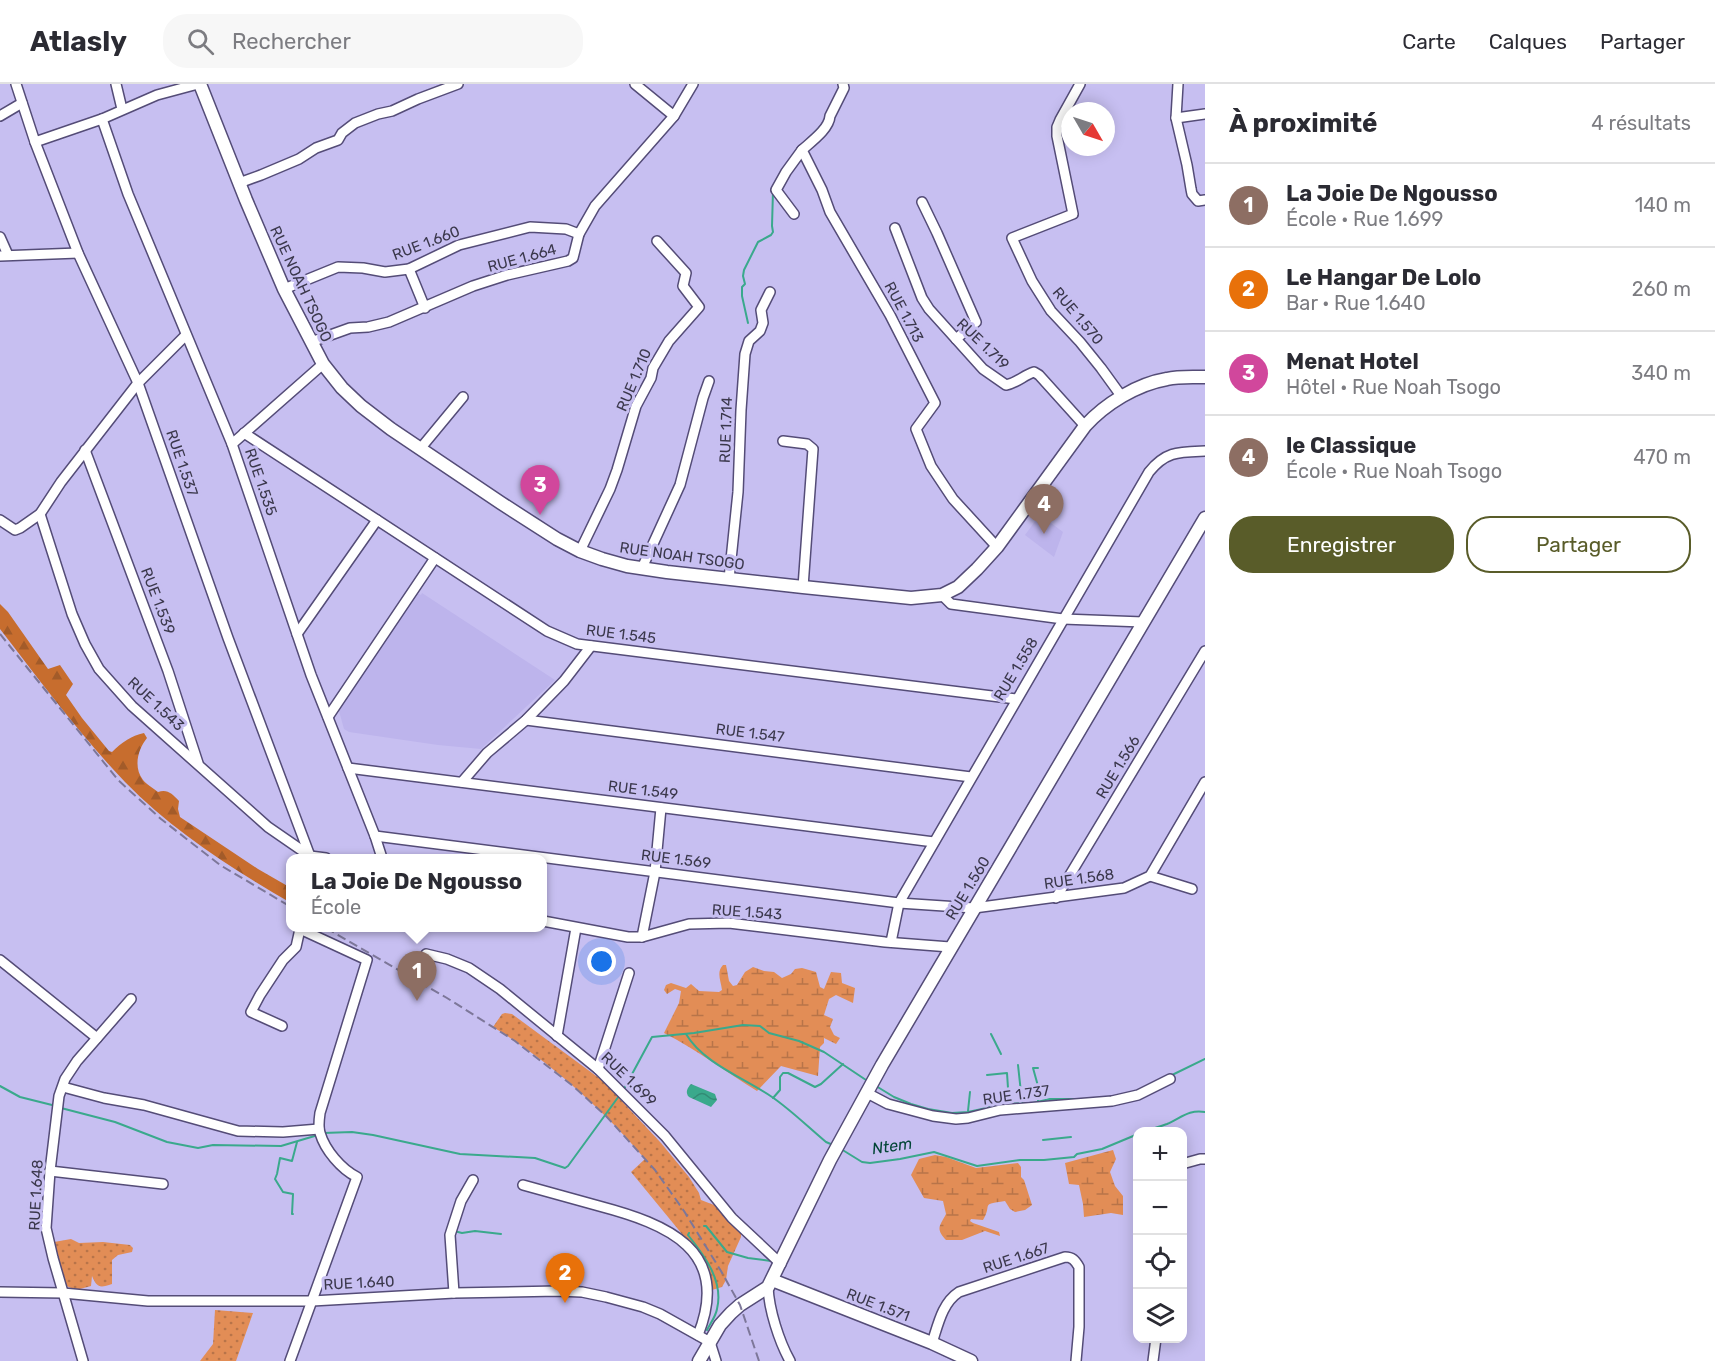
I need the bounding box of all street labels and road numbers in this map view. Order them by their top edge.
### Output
street label: RUE 1.660 [390,222,462,264]
street label: RUE NOAH TSOGO [266,223,336,345]
street label: RUE 1.664 [486,240,558,276]
street label: RUE 1.713 [881,279,927,345]
street label: RUE 1.570 [1049,284,1107,348]
street label: RUE 1.719 [953,315,1013,373]
street label: RUE 1.710 [613,346,655,414]
street label: RUE 1.714 [716,397,736,463]
street label: RUE 1.537 [162,427,202,499]
street label: RUE 1.535 [241,446,281,518]
street label: RUE NOAH TSOGO [618,538,746,574]
street label: RUE 1.539 [137,565,179,637]
street label: RUE 1.545 [585,621,657,647]
street label: RUE 1.558 [990,634,1042,704]
street label: RUE 1.543 [124,673,188,735]
street label: RUE 1.547 [715,720,786,746]
street label: RUE 1.566 [1092,732,1144,802]
street label: RUE 1.549 [607,777,679,803]
street label: RUE 1.569 [640,846,712,872]
street label: RUE 1.560 [942,853,994,923]
street label: RUE 1.568 [1043,865,1115,893]
street label: RUE 1.543 [711,901,783,923]
street label: RUE 1.699 [598,1048,660,1110]
street label: RUE 1.737 [981,1081,1051,1109]
street label: RUE 1.648 [25,1159,47,1231]
street label: RUE 1.667 [981,1239,1052,1277]
street label: RUE 1.640 [323,1272,395,1294]
street label: RUE 1.571 [844,1285,912,1325]

